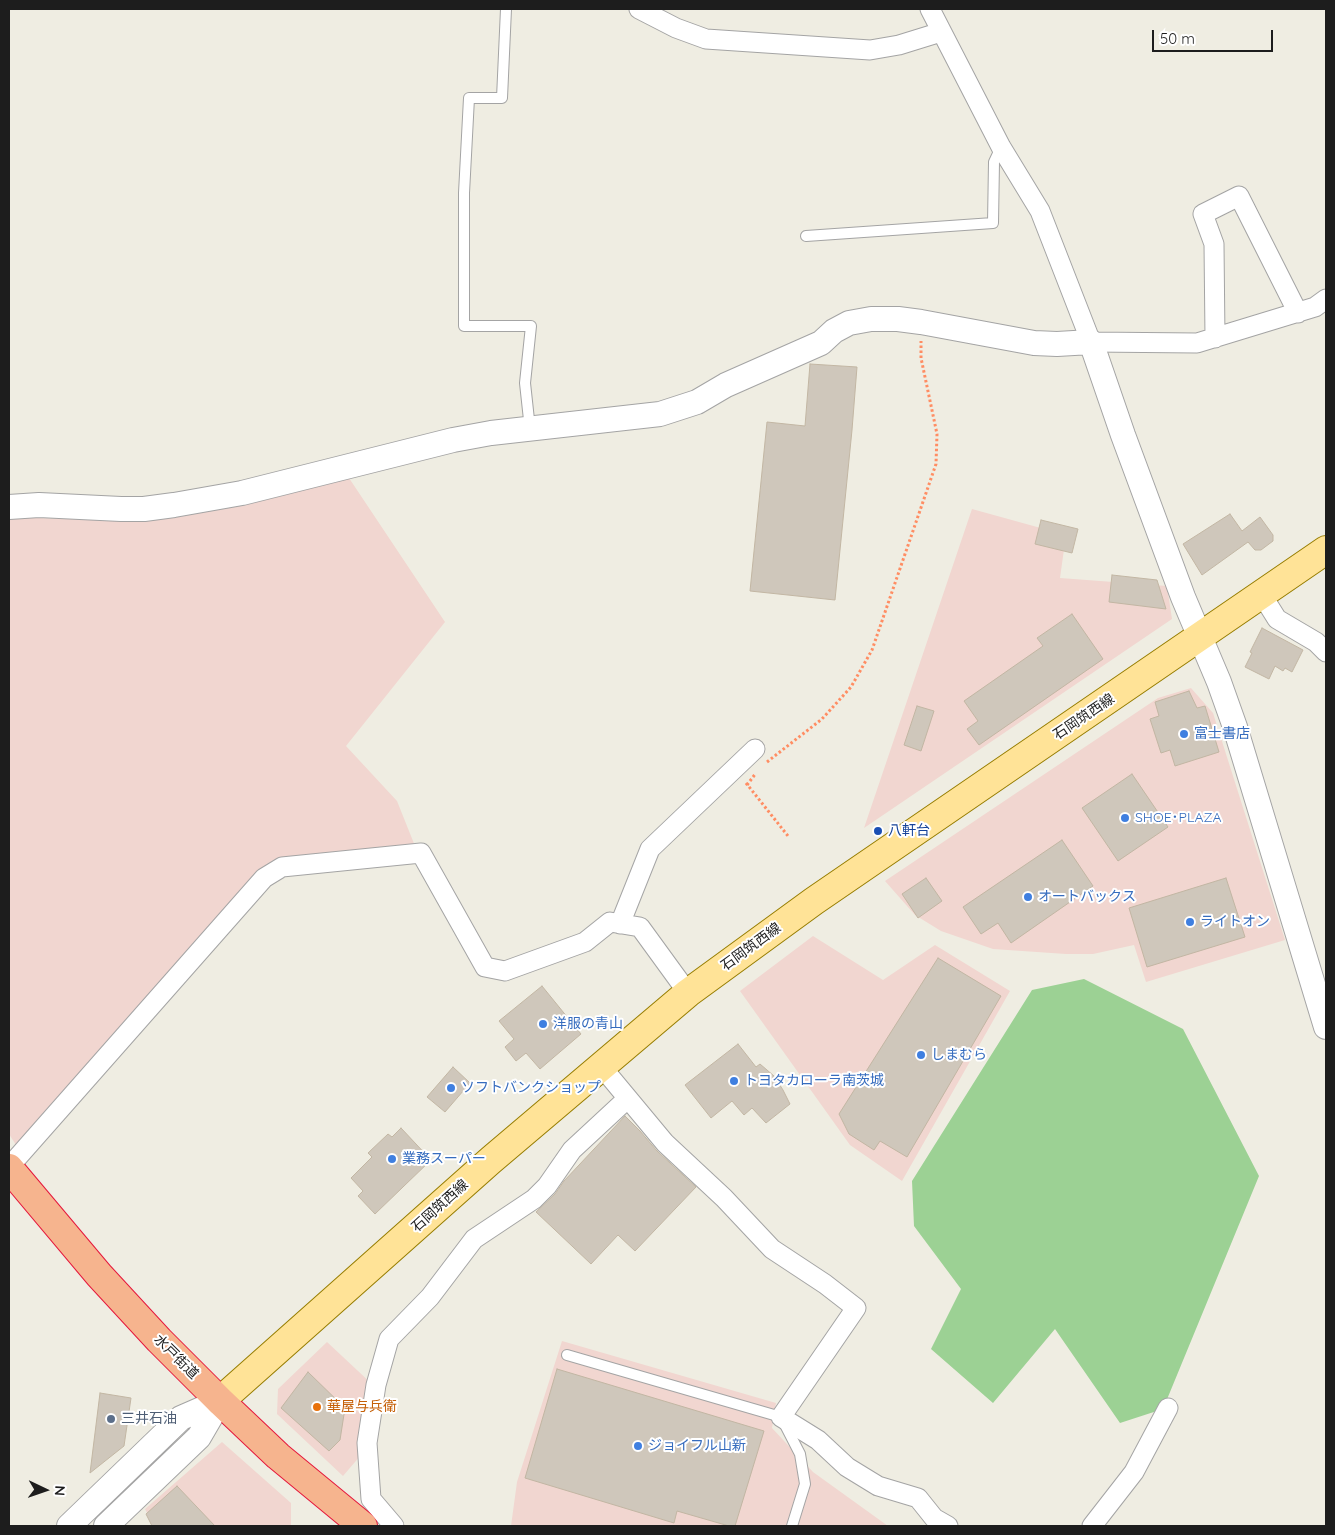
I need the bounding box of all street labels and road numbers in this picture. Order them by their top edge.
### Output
street label: 石岡筑西線 [1050,690,1118,744]
street label: 石岡筑西線 [718,920,784,974]
street label: 石岡筑西線 [408,1176,472,1236]
street label: 水戸街道 [150,1331,202,1383]

